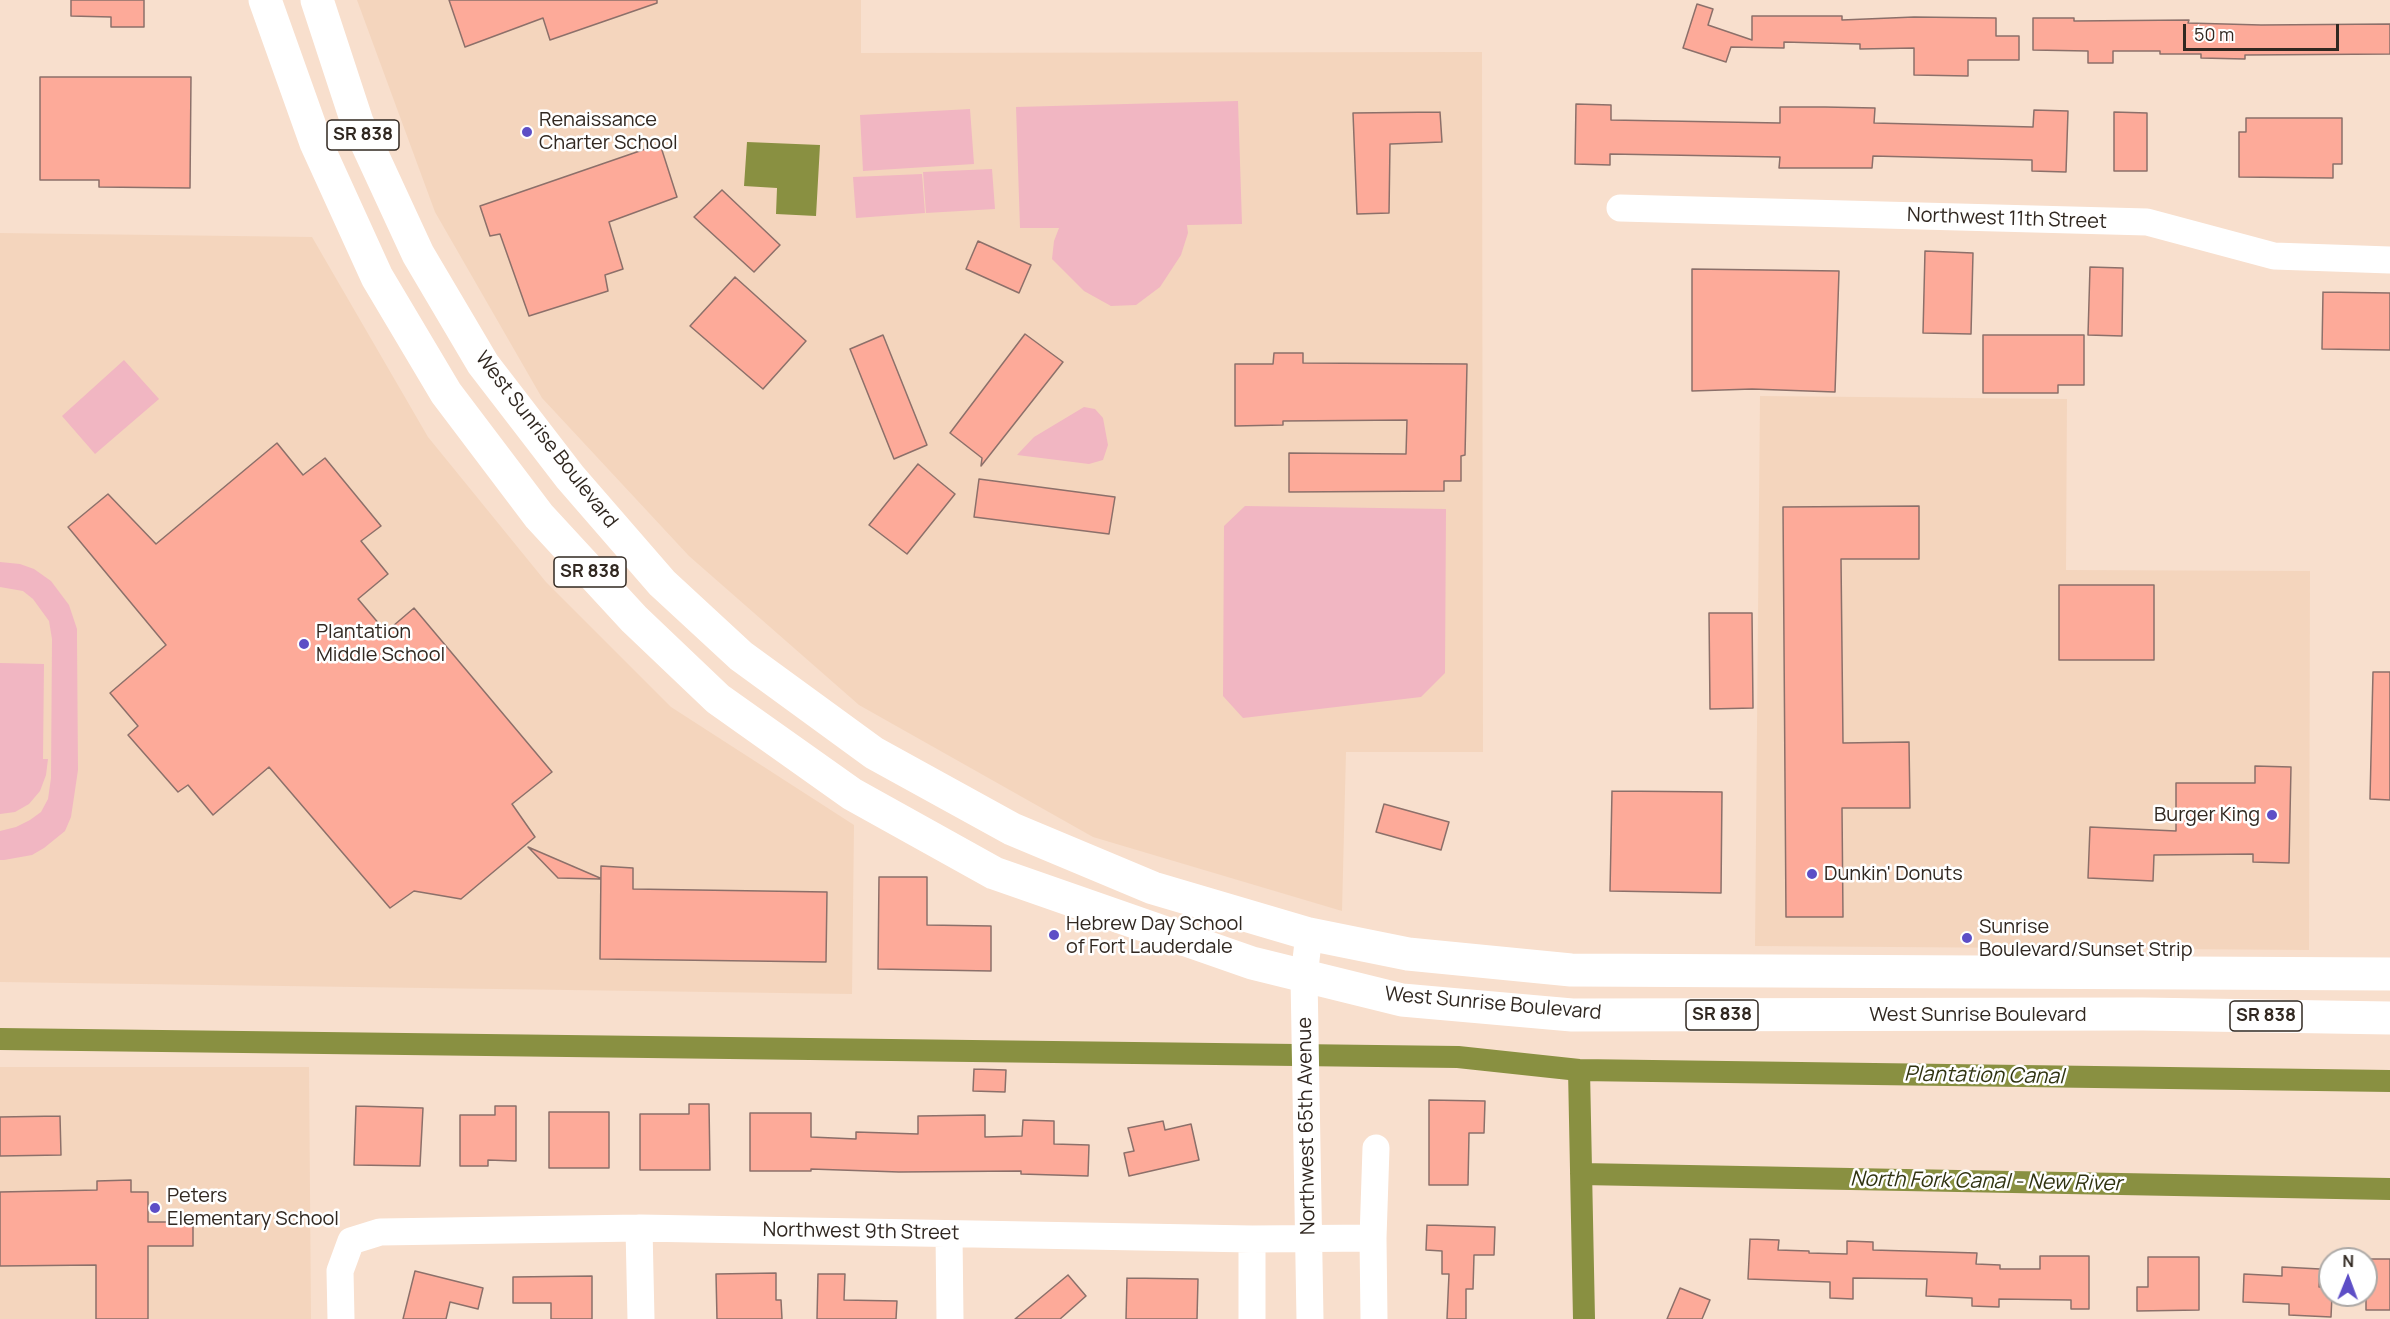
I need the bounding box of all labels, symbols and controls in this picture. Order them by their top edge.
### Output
scale bar [2186,12,2342,50]
text: 50 m [2194,22,2234,46]
place label: Renaissance Charter School [539,108,678,155]
road number: SR 838 [327,120,399,150]
marker: Renaissance Charter School [520,125,534,139]
street label: Northwest 11th Street [1907,204,2107,234]
street label: West Sunrise Boulevard [470,347,622,533]
road number: SR 838 [554,557,626,587]
place label: Plantation Middle School [316,620,445,667]
marker: Plantation Middle School [297,637,311,651]
place label: Burger King [2154,803,2260,827]
marker: Burger King [2265,808,2279,822]
place label: Dunkin' Donuts [1824,862,1963,886]
marker: Dunkin' Donuts [1805,867,1819,881]
place label: Hebrew Day School of Fort Lauderdale [1066,912,1243,959]
place label: Sunrise Boulevard/Sunset Strip [1979,915,2193,962]
marker: Hebrew Day School of Fort Lauderdale [1047,928,1061,942]
marker: Sunrise Boulevard/Sunset Strip [1960,931,1974,945]
street label: West Sunrise Boulevard [1384,983,1602,1025]
road number: SR 838 [1686,1000,1758,1030]
road number: SR 838 [2230,1001,2302,1031]
street label: West Sunrise Boulevard [1869,1003,2087,1027]
street label: Northwest 65th Avenue [1293,1017,1321,1235]
water label: Plantation Canal [1904,1062,2064,1090]
water label: North Fork Canal - New River [1850,1167,2122,1197]
place label: Peters Elementary School [167,1184,339,1231]
marker: Peters Elementary School [148,1201,162,1215]
street label: Northwest 9th Street [762,1218,960,1246]
north arrow [2318,1247,2378,1307]
text: N [2342,1250,2354,1272]

